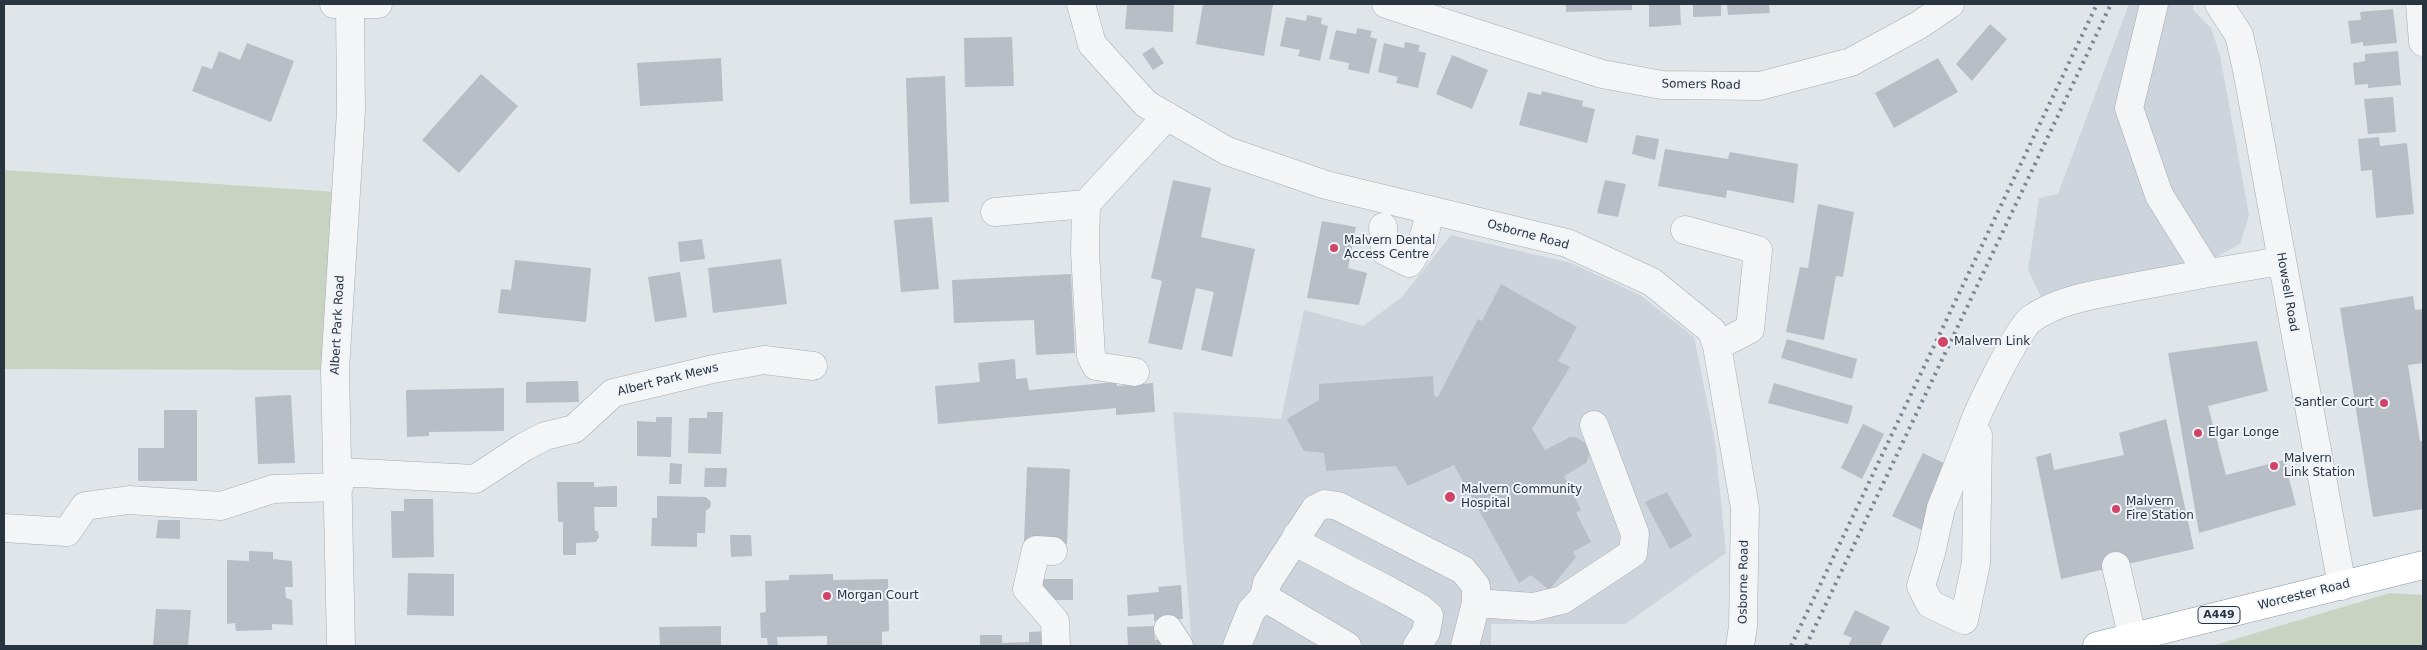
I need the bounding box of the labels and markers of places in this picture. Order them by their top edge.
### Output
place label: Malvern Dental Access Centre [1344,234,1435,262]
marker: Malvern Dental Access Centre [1328,242,1340,254]
marker: Malvern Link [1936,335,1950,349]
place label: Malvern Link [1954,335,2030,349]
place label: Santler Court [2294,396,2374,410]
marker: Santler Court [2378,397,2390,409]
place label: Elgar Longe [2208,426,2279,440]
marker: Elgar Longe [2192,427,2204,439]
place label: Malvern Link Station [2284,452,2355,480]
marker: Malvern Link Station [2268,460,2280,472]
place label: Malvern Community Hospital [1461,483,1582,511]
marker: Malvern Community Hospital [1443,490,1457,504]
place label: Malvern Fire Station [2126,495,2194,523]
marker: Malvern Fire Station [2110,503,2122,515]
place label: Morgan Court [837,589,919,603]
marker: Morgan Court [821,590,833,602]

